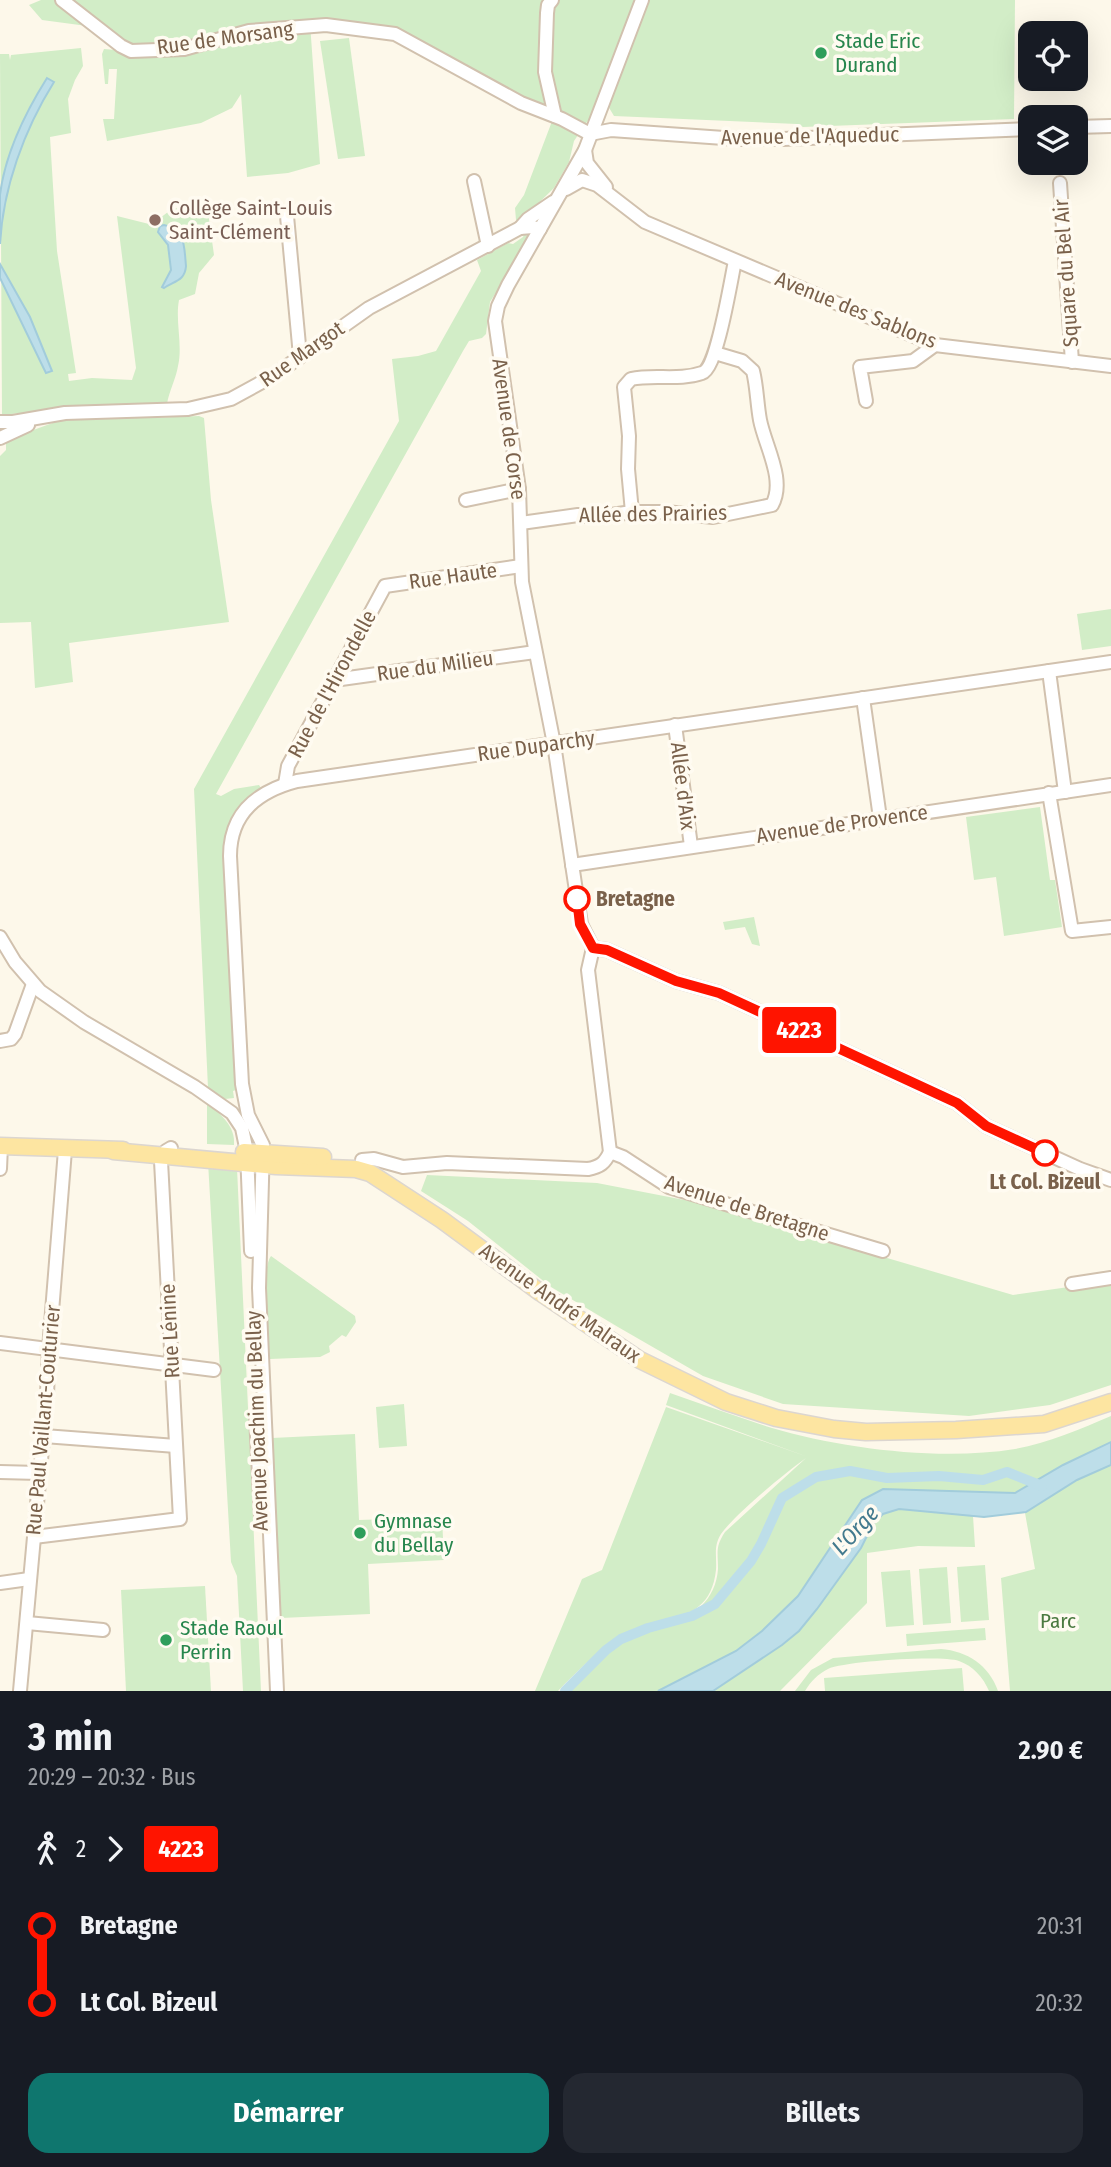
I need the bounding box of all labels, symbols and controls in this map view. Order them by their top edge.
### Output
street label: Rue de Morsang [155,16,295,60]
map controls [1018,21,1088,175]
button: locate [1018,21,1088,91]
place label: Stade Eric Durand [835,28,920,78]
marker: Stade Eric Durand [813,45,829,61]
button: layers [1018,105,1088,175]
street label: Avenue de l'Aqueduc [721,121,899,151]
place label: Collège Saint-Louis Saint-Clément [169,195,332,245]
street label: Square du Bel Air [1048,198,1084,348]
marker: Collège Saint-Louis Saint-Clément [147,212,163,228]
street label: Avenue des Sablons [771,266,941,354]
street label: Rue Margot [255,315,349,393]
street label: Avenue de Corse [486,357,532,501]
street label: Allée des Prairies [579,500,727,528]
street label: Rue Haute [407,557,499,595]
street label: Rue de l'Hirondelle [282,606,382,762]
street label: Rue du Milieu [375,645,495,687]
street label: Rue Duparchy [476,725,597,767]
street label: Allée d'Aix [665,741,701,832]
street label: Avenue de Provence [755,799,929,849]
marker: Bretagne [564,886,590,912]
place label: Bretagne [596,886,675,912]
line badge: 4223 [750,1007,848,1053]
text: 4223 [776,1016,822,1044]
marker: Lt Col. Bizeul [1032,1140,1058,1166]
street label: Avenue de Bretagne [662,1169,832,1247]
place label: Lt Col. Bizeul [990,1169,1101,1195]
street label: Avenue André Malraux [474,1238,646,1369]
street label: Rue Lénine [155,1283,185,1379]
street label: Rue Paul Vaillant-Couturier [20,1303,66,1536]
street label: Avenue Joachim du Bellay [240,1310,274,1532]
water label: L'Orge [826,1499,885,1561]
place label: Gymnase du Bellay [374,1508,454,1558]
marker: Gymnase du Bellay [352,1525,368,1541]
park label: Parc [1040,1608,1076,1634]
place label: Stade Raoul Perrin [180,1615,284,1665]
marker: Stade Raoul Perrin [158,1632,174,1648]
text: 3 min [28,1714,113,1760]
text: 2.90 € [1019,1735,1083,1766]
text: 20:29 – 20:32 · Bus [28,1763,196,1791]
icon: walk [28,1830,66,1868]
icon: forward [96,1830,134,1868]
text: 2 [76,1835,86,1863]
text: 4223 [158,1835,204,1863]
text: Bretagne [80,1910,178,1941]
text: 20:31 [1037,1912,1083,1940]
text: Lt Col. Bizeul [80,1987,217,2018]
text: 20:32 [1035,1989,1083,2017]
button: Démarrer [28,2073,549,2153]
button: Billets [563,2073,1083,2153]

